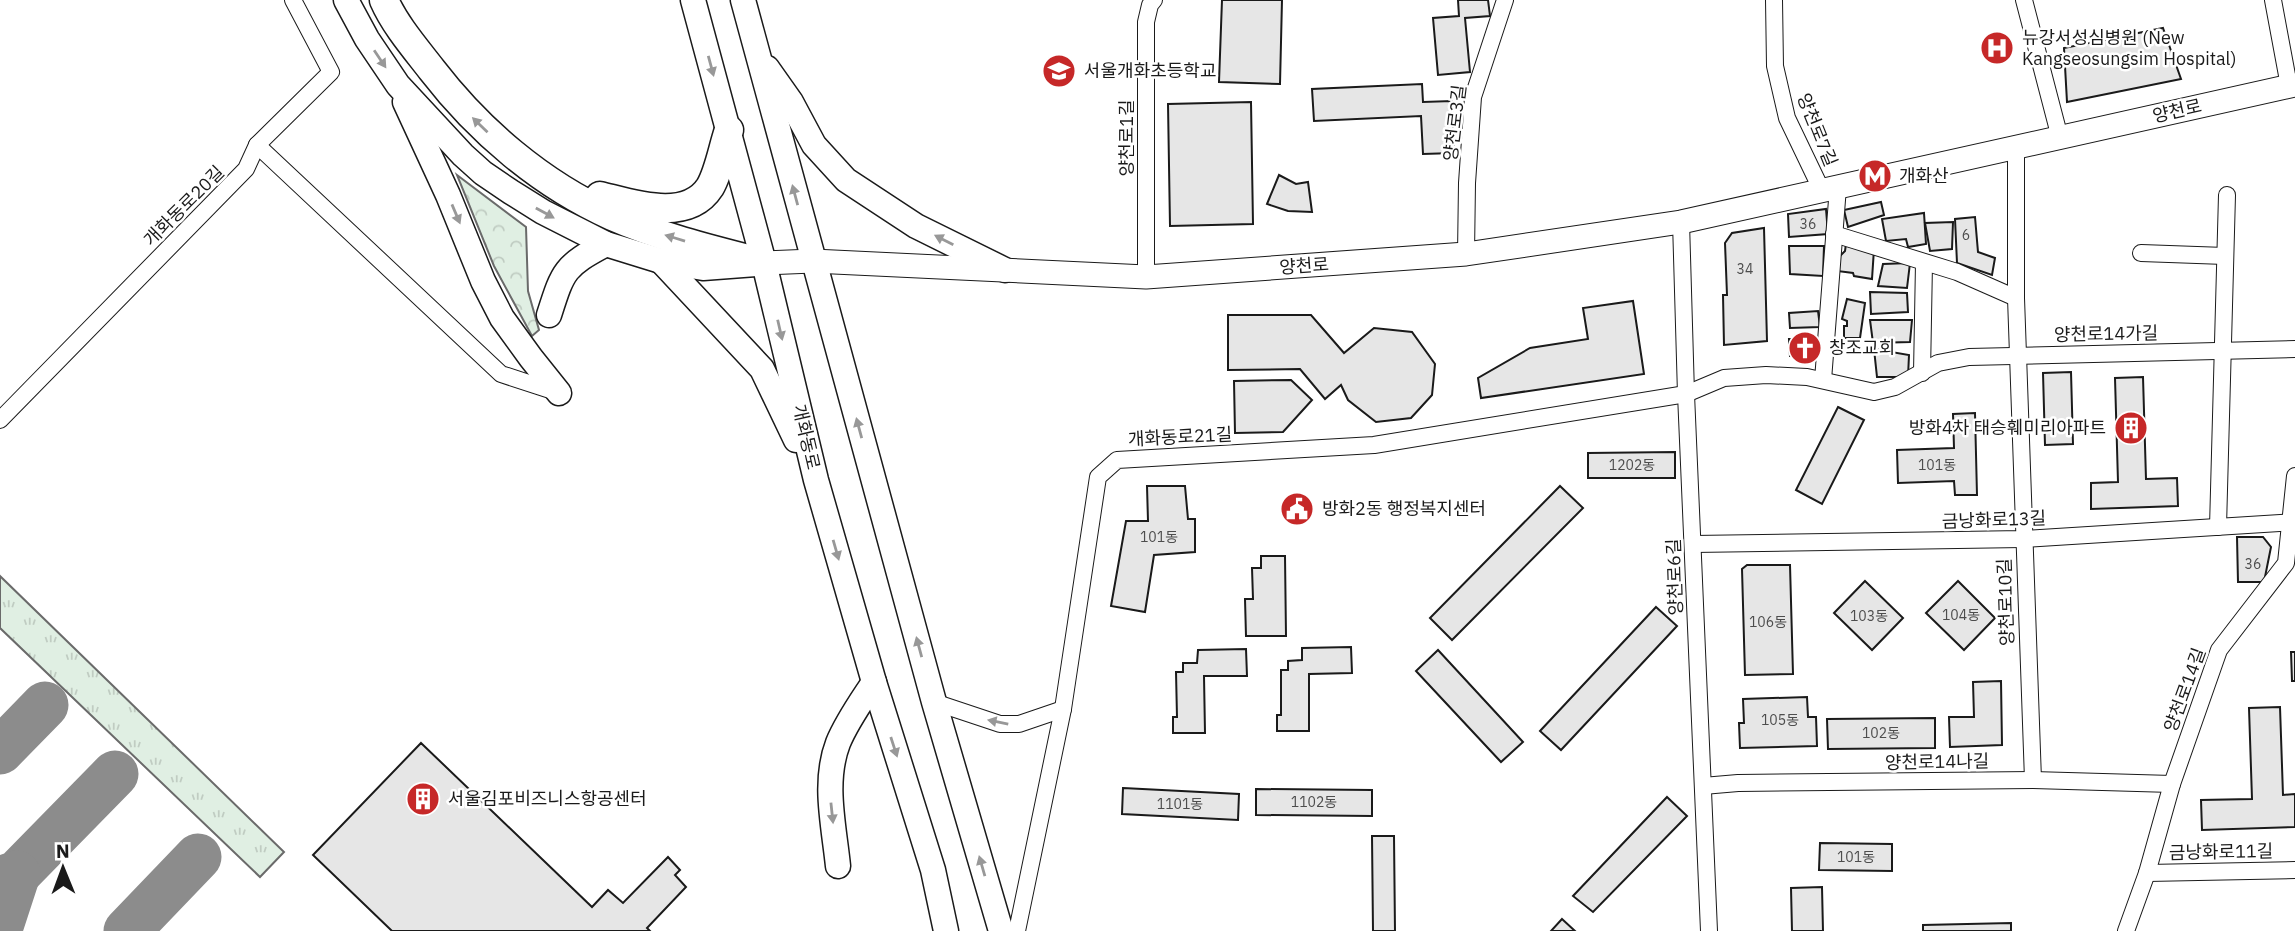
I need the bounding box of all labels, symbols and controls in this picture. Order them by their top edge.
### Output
place label: 뉴강서성심병원 (New Kangseosungsim Hospital) [2022,26,2237,70]
hospital icon: 뉴강서성심병원 (New Kangseosungsim Hospital) [1978,29,2016,67]
one-way arrow [373,50,387,68]
school or university icon: 서울개화초등학교 [1040,52,1078,90]
one-way arrow [706,55,717,77]
place label: 서울개화초등학교 [1084,59,1216,82]
street label: 양천로3길 [1438,83,1471,163]
street label: 양천로7길 [1792,90,1843,170]
street label: 양천로 [2150,94,2204,127]
street label: 양천로1길 [1115,99,1138,177]
one-way arrow [473,117,489,134]
metro station icon: 개화산 [1856,157,1894,195]
street label: 개화동로20길 [139,161,229,251]
place label: 개화산 [1899,164,1949,187]
one-way arrow [790,184,800,205]
one-way arrow [451,204,462,225]
one-way arrow [535,207,555,219]
house number: 36 [1800,215,1816,233]
house number: 6 [1962,226,1970,244]
one-way arrow [664,232,685,242]
one-way arrow [934,234,954,245]
street label: 양천로 [1278,252,1330,279]
house number: 34 [1737,260,1753,278]
one-way arrow [775,319,786,341]
street label: 양천로14가길 [2054,321,2158,346]
church icon: 창조교회 [1786,329,1824,367]
place label: 창조교회 [1829,336,1895,359]
street label: 개화동로 [788,402,825,472]
building icon: 방화4차 태승훼미리아파트 [2112,409,2150,447]
one-way arrow [853,416,864,438]
place label: 방화4차 태승훼미리아파트 [1909,416,2106,439]
street label: 개화동로21길 [1127,422,1233,451]
house number: 1202동 [1609,456,1655,474]
house number: 101동 [1918,456,1956,474]
public building icon: 방화2동 행정복지센터 [1278,490,1316,528]
place label: 방화2동 행정복지센터 [1322,497,1486,520]
street label: 금낭화로13길 [1941,506,2047,533]
house number: 101동 [1140,528,1178,546]
street label: 양천로6길 [1662,538,1687,616]
one-way arrow [831,539,842,561]
house number: 36 [2245,555,2261,573]
street label: 양천로10길 [1992,558,2019,646]
house number: 104동 [1942,606,1980,624]
house number: 103동 [1850,607,1888,625]
house number: 106동 [1749,613,1787,631]
one-way arrow [913,636,924,658]
street label: 양천로14길 [2159,645,2210,735]
house number: 105동 [1761,711,1799,729]
one-way arrow [987,716,1009,727]
house number: 102동 [1862,724,1900,742]
one-way arrow [890,737,900,758]
street label: 양천로14나길 [1885,749,1989,774]
building icon: 서울김포비즈니스항공센터 [404,780,442,818]
place label: 서울김포비즈니스항공센터 [448,787,647,810]
house number: 1102동 [1291,793,1337,811]
house number: 1101동 [1157,795,1203,813]
one-way arrow [827,802,838,824]
north arrow [28,833,98,903]
text: N [56,839,70,863]
street label: 금낭화로11길 [2169,839,2273,864]
house number: 101동 [1837,848,1875,866]
one-way arrow [977,855,987,876]

